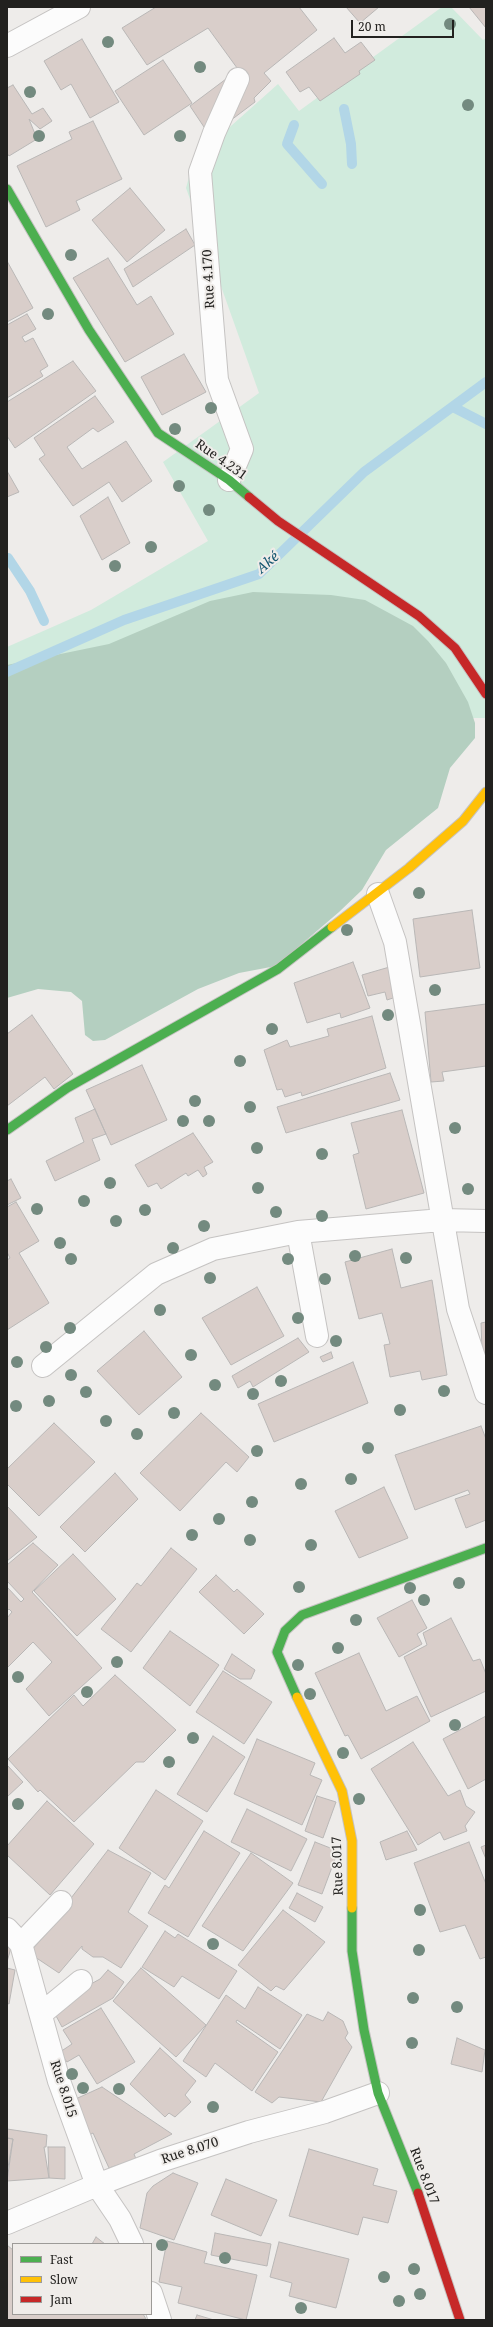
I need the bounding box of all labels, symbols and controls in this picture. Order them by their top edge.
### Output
scale bar [353,12,456,38]
text: 20 m [358,18,386,35]
street label: Rue 4.170 [200,249,218,309]
street label: Rue 4.231 [192,437,250,483]
water label: Aké [253,549,283,577]
street label: Rue 8.017 [329,1836,347,1896]
street label: Rue 8.015 [46,2058,80,2120]
street label: Rue 8.070 [159,2134,221,2168]
street label: Rue 8.017 [406,2145,442,2207]
legend [12,2243,152,2315]
text: Fast [50,2251,73,2268]
text: Slow [50,2271,78,2288]
text: Jam [50,2291,72,2308]

